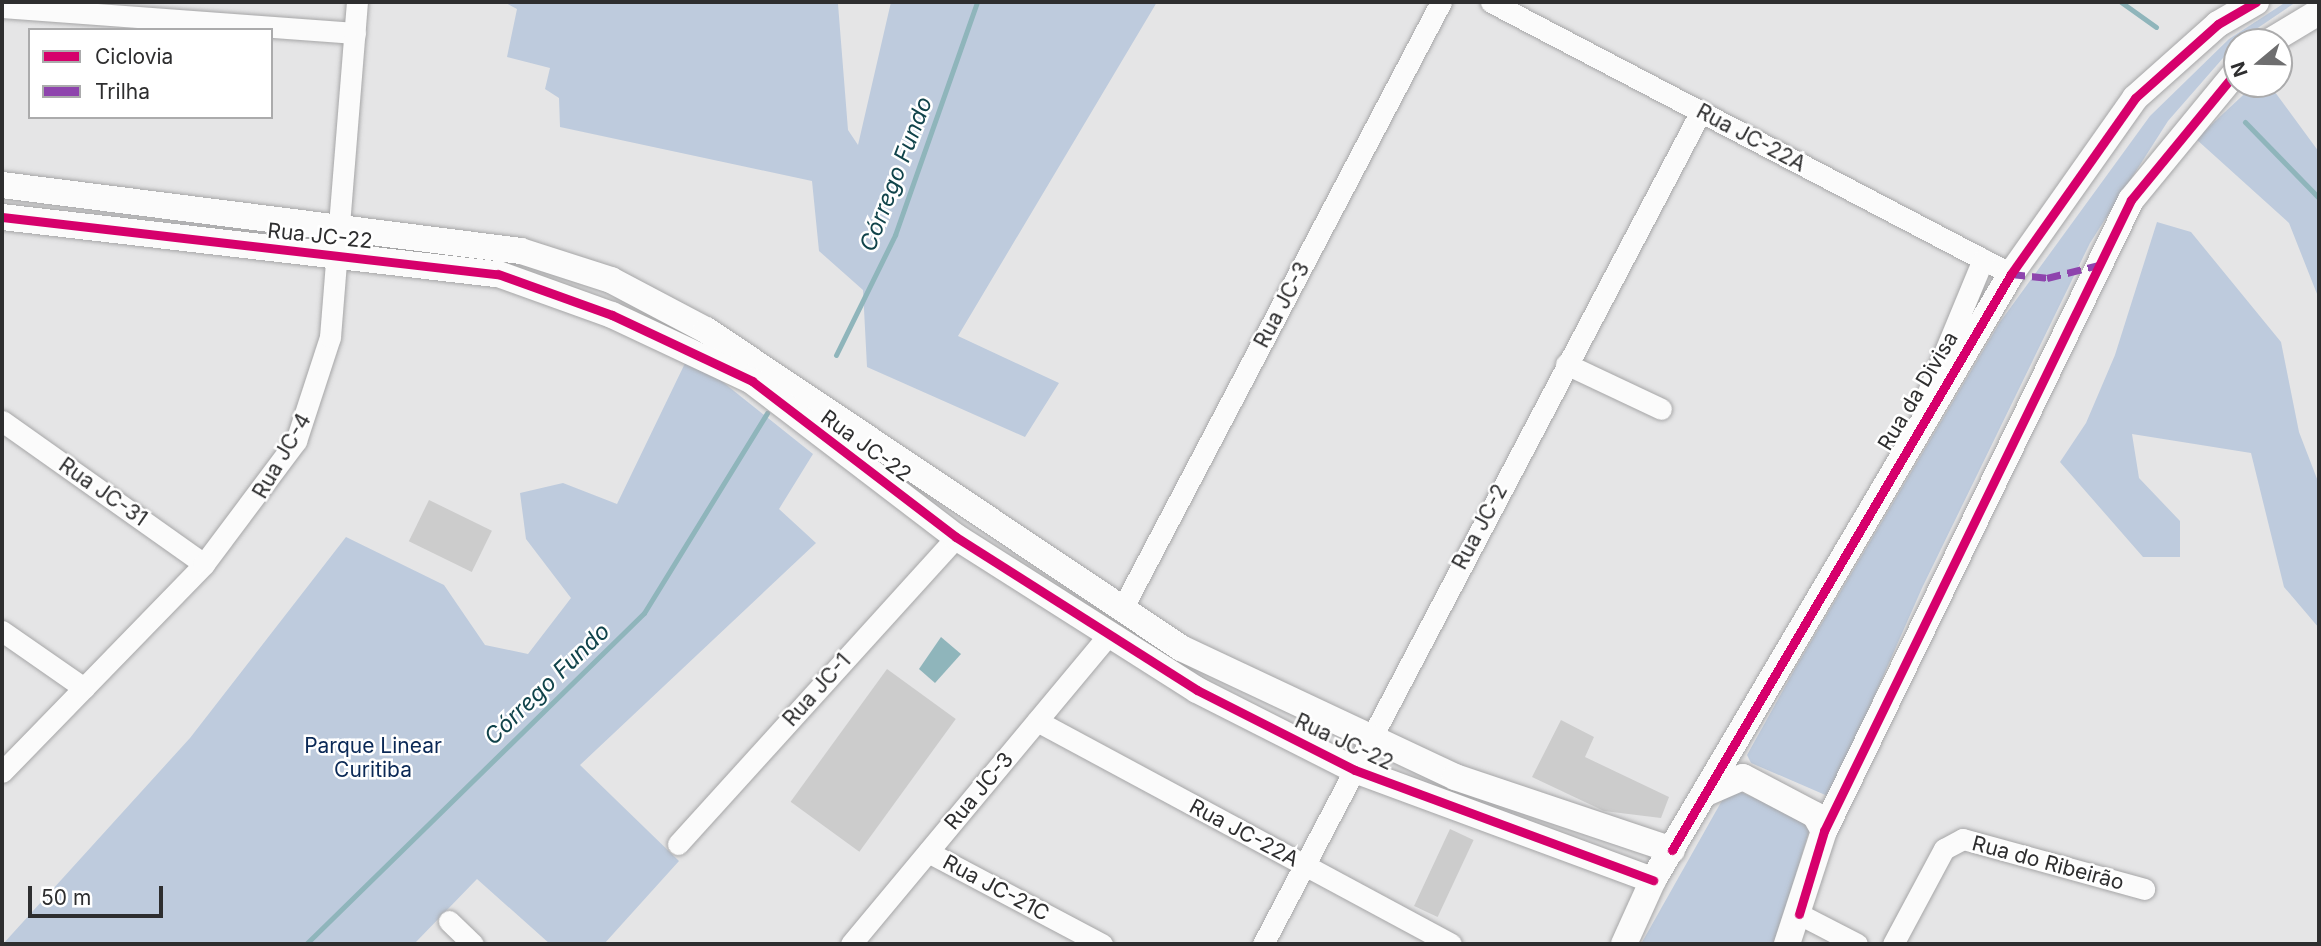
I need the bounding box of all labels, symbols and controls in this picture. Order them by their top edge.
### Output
legend [28,28,273,119]
north arrow [2223,28,2293,98]
text: Ciclovia [95,44,173,69]
text: N [2226,59,2253,80]
text: Trilha [95,79,150,104]
water label: Córrego Fundo [854,93,938,255]
street label: Rua JC-22A [1692,99,1810,177]
street label: Rua JC-22 [266,218,374,254]
street label: Rua JC-3 [1249,258,1315,352]
street label: Rua da Divisa [1873,327,1963,455]
street label: Rua JC-22 [816,405,916,487]
street label: Rua JC-4 [248,409,316,503]
street label: Rua JC-31 [54,452,152,532]
street label: Rua JC-2 [1447,480,1513,574]
water label: Córrego Fundo [479,617,615,751]
street label: Rua JC-1 [778,648,856,732]
street label: Rua JC-22 [1291,708,1397,776]
park label: Parque Linear Curitiba [304,733,442,783]
street label: Rua JC-3 [939,747,1019,835]
street label: Rua JC-22A [1185,794,1303,872]
street label: Rua do Ribeirão [1969,831,2127,895]
street label: Rua JC-21C [939,850,1053,926]
scale bar [32,872,166,916]
text: 50 m [41,885,91,910]

